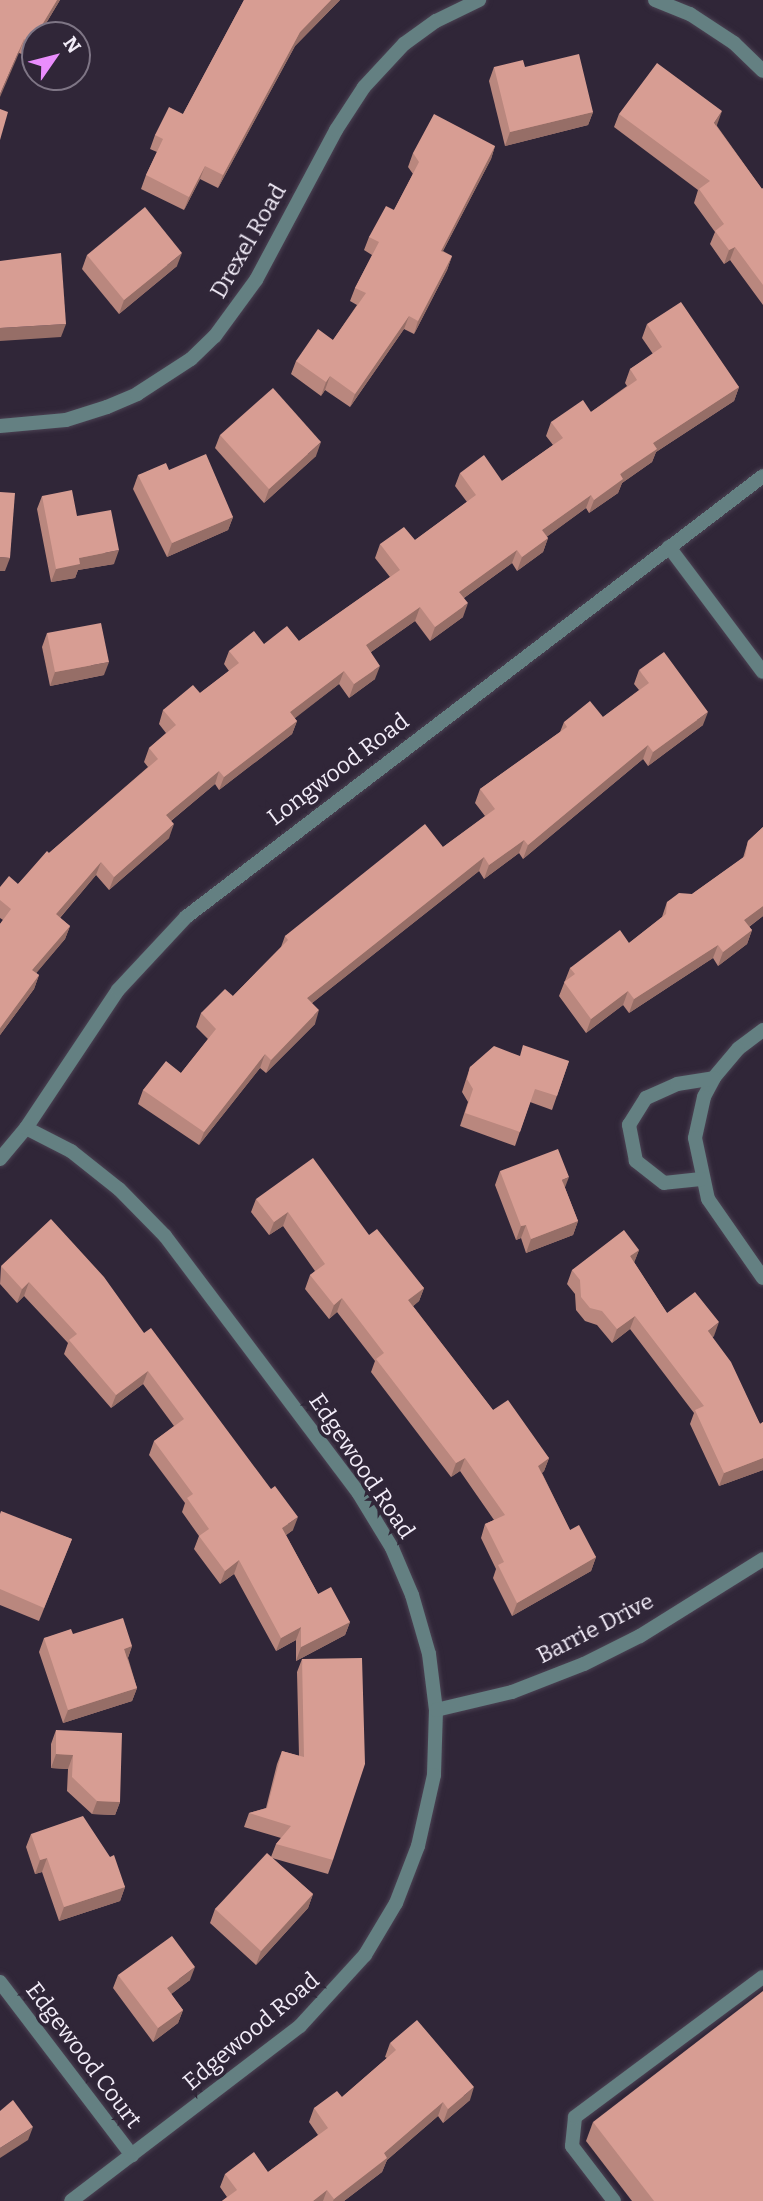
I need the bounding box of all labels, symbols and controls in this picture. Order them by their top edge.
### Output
north arrow [21,21,91,91]
text: N [58,32,86,57]
street label: Drexel Road [204,179,292,303]
street label: Longwood Road [262,707,414,831]
street label: Edgewood Road [303,1388,421,1544]
street label: Barrie Drive [532,1587,658,1669]
street label: Edgewood Road [177,1966,325,2096]
street label: Edgewood Court [20,1977,148,2133]

